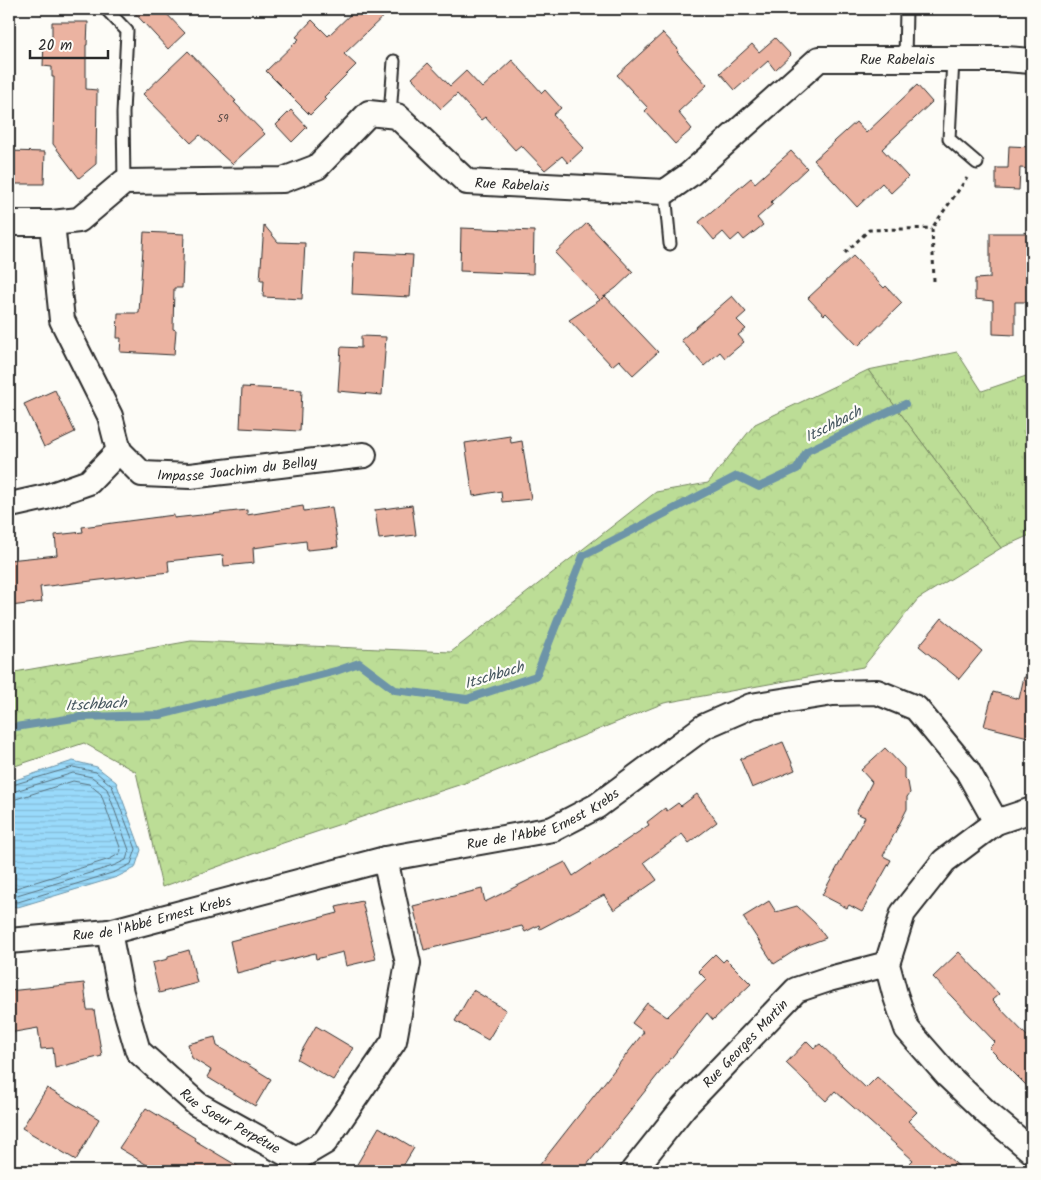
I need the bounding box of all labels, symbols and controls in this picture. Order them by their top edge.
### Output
scale bar [30,28,108,60]
text: 20 m [38,34,72,58]
street label: Rue Rabelais [860,49,935,71]
house number: 59 [217,110,229,128]
street label: Rue Rabelais [474,172,550,198]
water label: Itschbach [801,399,868,449]
street label: Impasse Joachim du Bellay [157,451,319,488]
water label: Itschbach [462,655,529,696]
water label: Itschbach [65,691,129,719]
street label: Rue de l'Abbé Ernest Krebs [465,783,624,856]
street label: Rue de l'Abbé Ernest Krebs [72,890,234,947]
street label: Rue Georges Martin [698,995,794,1093]
street label: Rue Soeur Perpétue [174,1083,285,1160]

